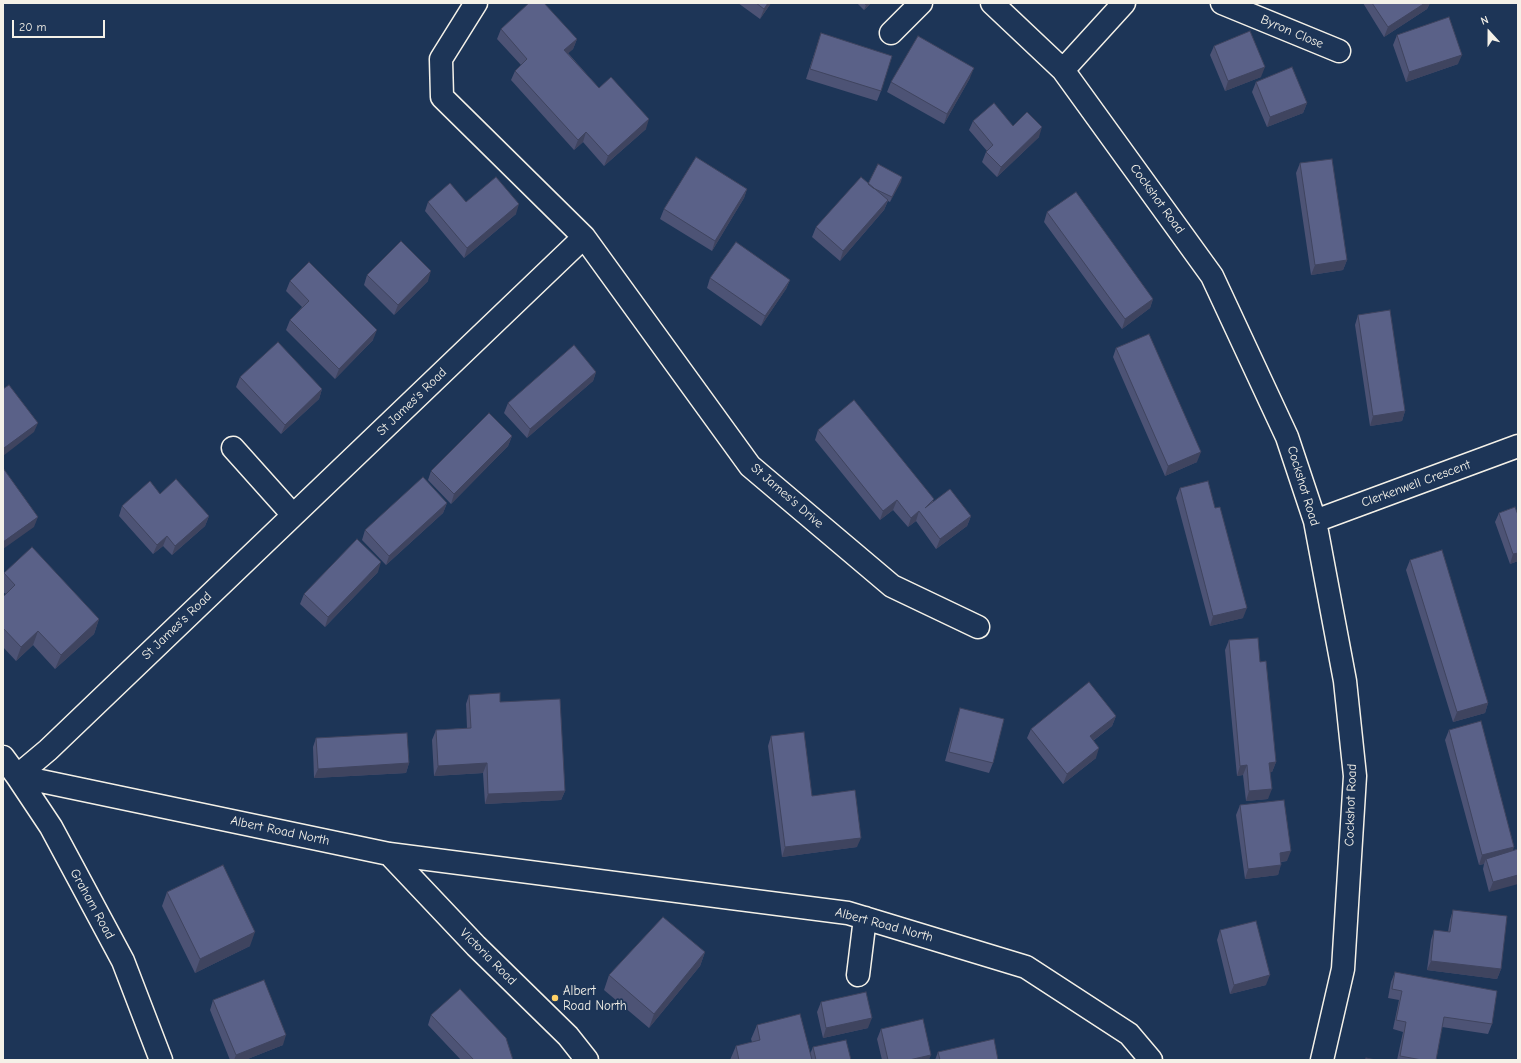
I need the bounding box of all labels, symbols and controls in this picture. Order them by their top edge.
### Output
scale bar [14,12,107,38]
street label: Byron Close [1258,12,1326,52]
north arrow [1469,12,1509,52]
text: N [1479,13,1490,28]
text: 20 m [19,20,47,34]
street label: Cockshot Road [1126,161,1188,237]
street label: St James's Road [374,365,450,439]
street label: Cockshot Road [1283,444,1323,528]
street label: Clerkenwell Crescent [1359,457,1473,511]
street label: St James's Drive [748,460,826,532]
street label: St James's Road [139,589,215,663]
street label: Cockshot Road [1342,763,1360,847]
street label: Albert Road North [229,813,331,849]
street label: Graham Road [66,866,118,942]
street label: Albert Road North [833,904,935,946]
street label: Victoria Road [456,925,520,989]
place label: Albert Road North [563,983,627,1014]
marker: Albert Road North [550,993,560,1003]

